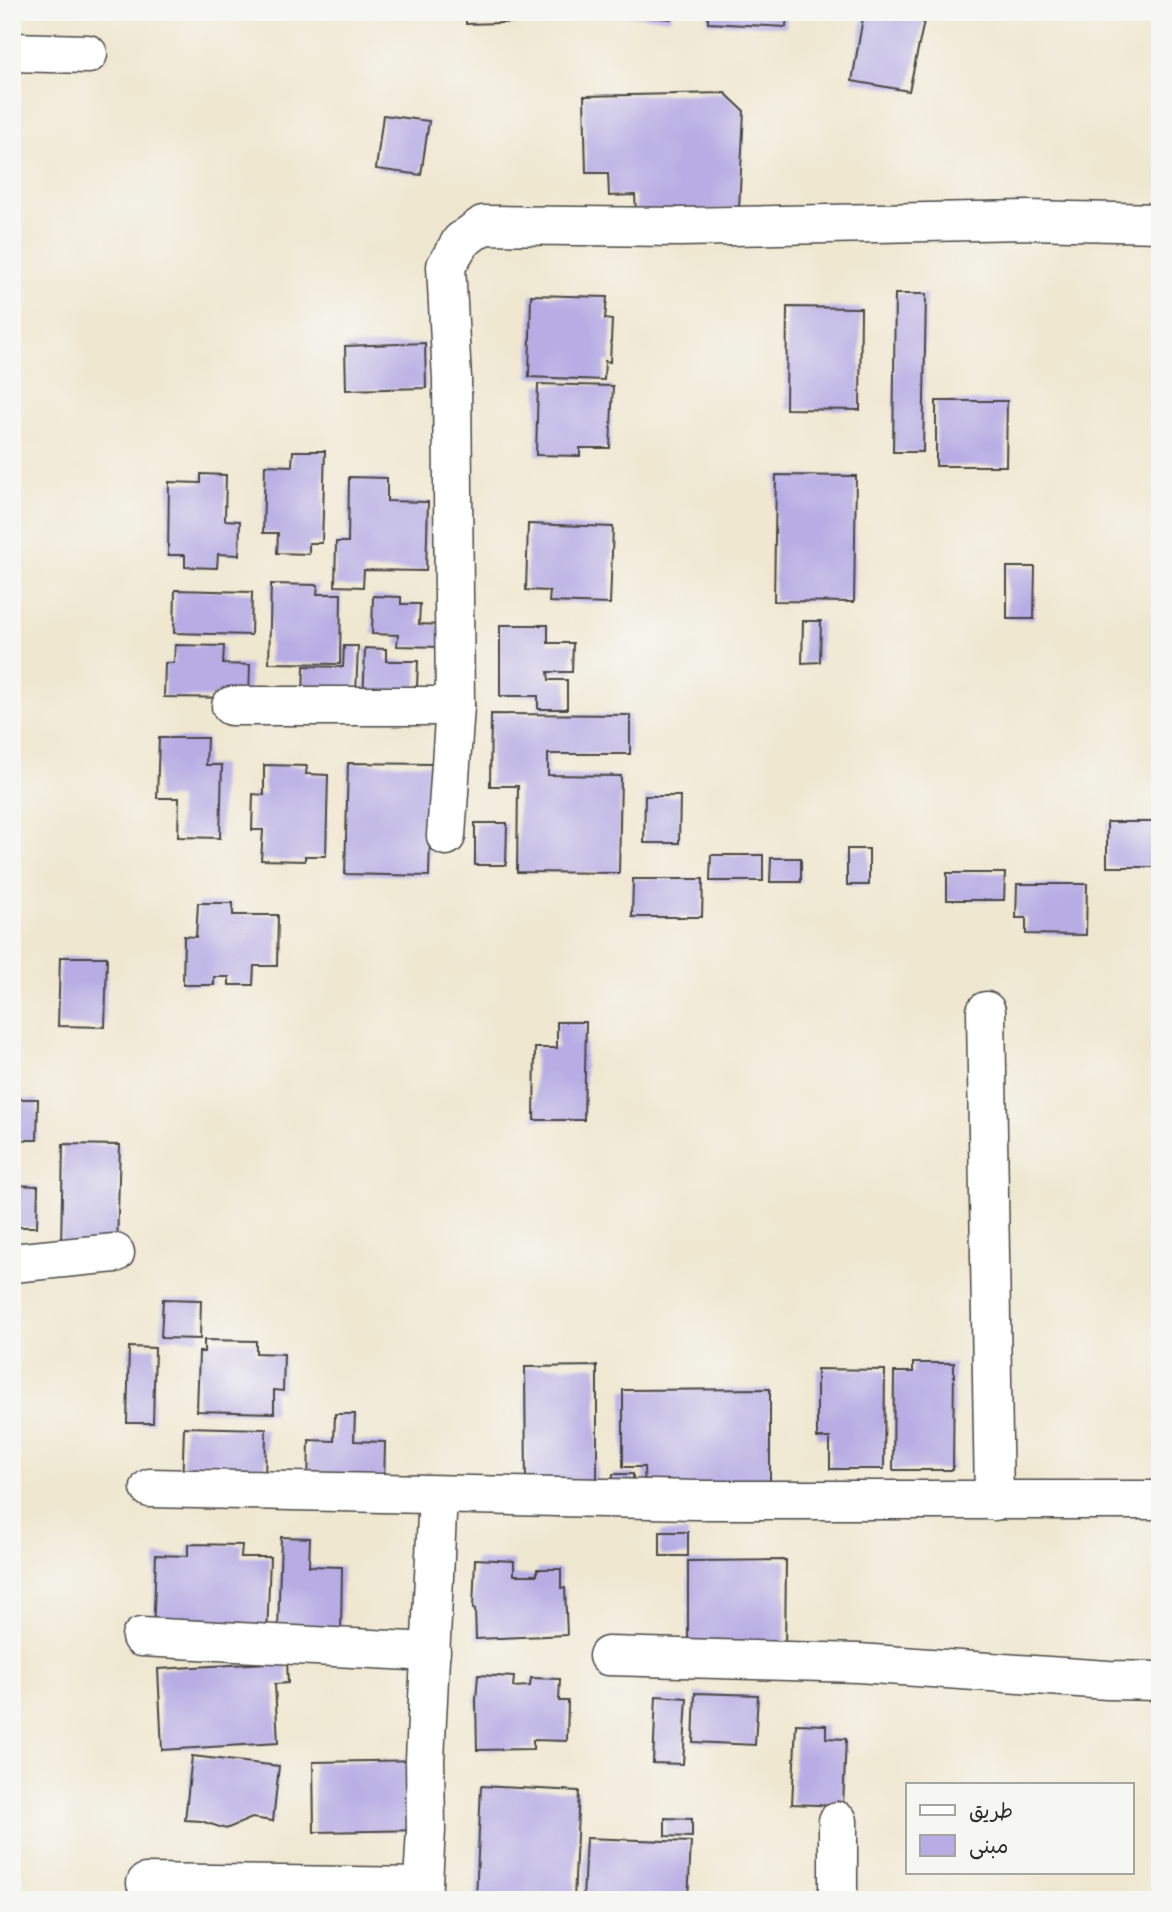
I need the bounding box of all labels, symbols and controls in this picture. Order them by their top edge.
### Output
legend [906,1783,1134,1874]
text: طريق [969,1799,1013,1829]
text: مبنى [969,1834,1008,1864]

